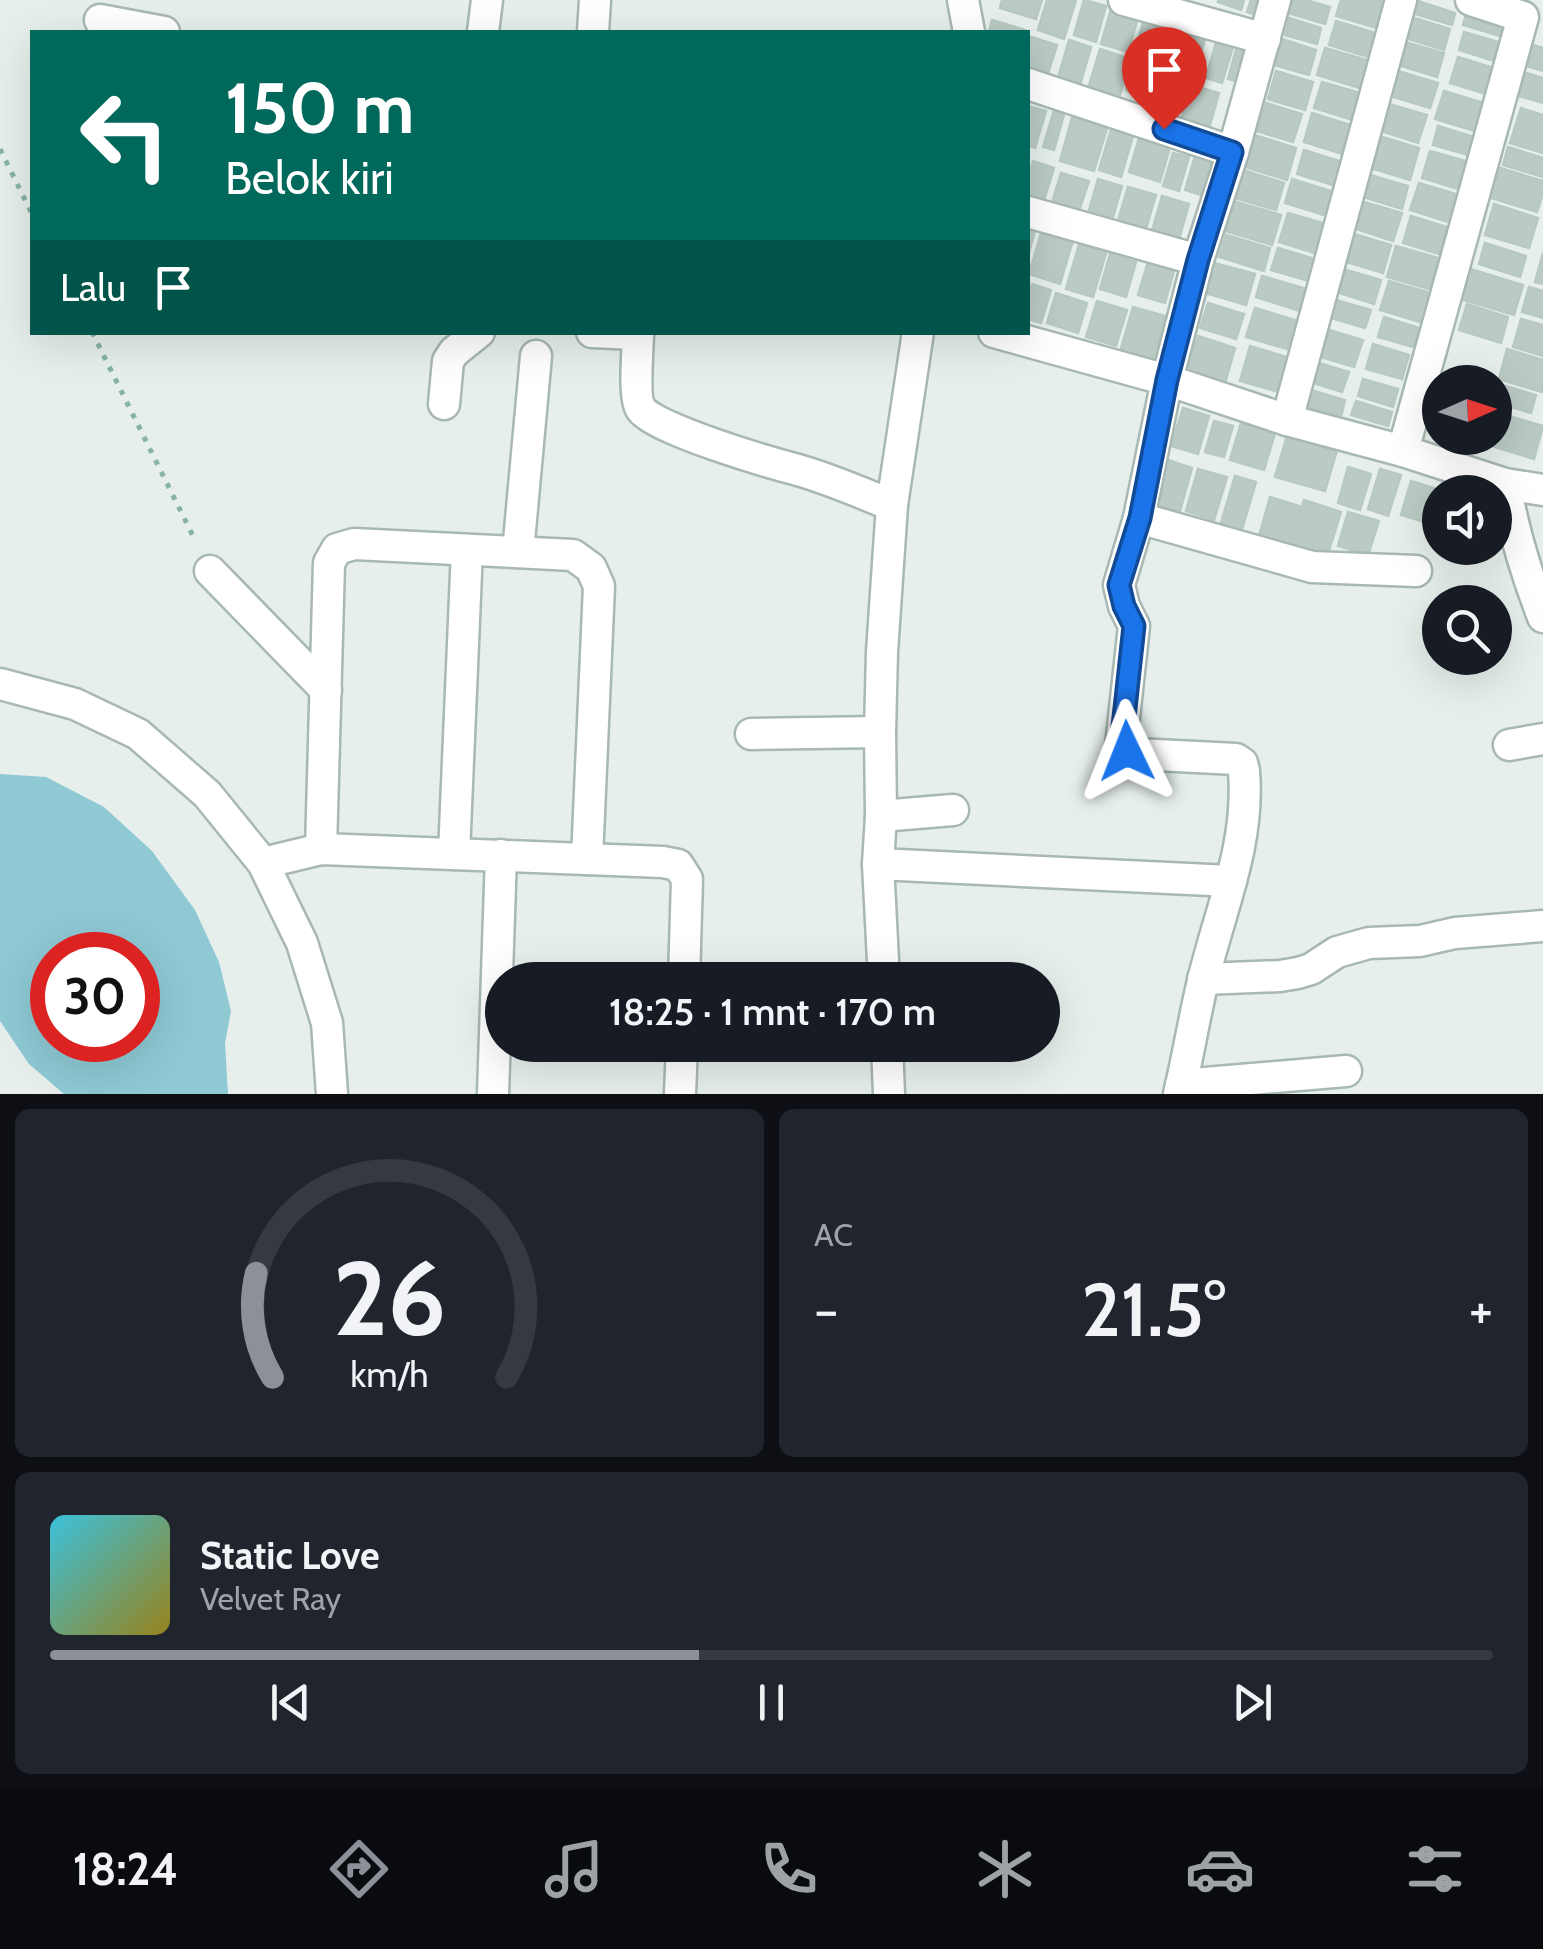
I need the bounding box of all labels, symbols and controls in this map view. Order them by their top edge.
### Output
pin [1122,27,1207,130]
icon: arrive [1137,42,1192,97]
text: 150 m [225,65,414,151]
icon: left [60,70,190,200]
text: Belok kiri [225,151,394,205]
icon: arrive [146,260,201,315]
text: Lalu [60,264,126,311]
north arrow [1422,365,1512,455]
map controls [1422,365,1512,675]
button: sound [1422,475,1512,565]
button: search [1422,585,1512,675]
position arrow [1075,699,1179,803]
speed limit sign: 30 [30,932,160,1062]
text: 18:25 · 1 mnt · 170 m [609,988,936,1035]
text: AC [814,1215,853,1254]
text: 26 [333,1235,446,1361]
text: 21.5° [1081,1264,1226,1355]
text: − [814,1276,838,1343]
text: + [1469,1276,1493,1343]
text: km/h [350,1353,429,1396]
text: Static Love [200,1532,379,1579]
text: Velvet Ray [200,1579,341,1618]
icon: previous [263,1675,318,1730]
icon: pause [744,1675,799,1730]
icon: next [1225,1675,1280,1730]
icon: directions [324,1834,394,1904]
icon: music [539,1834,609,1904]
icon: phone [754,1834,824,1904]
icon: climate [970,1834,1040,1904]
icon: car [1185,1834,1255,1904]
icon: filters [1400,1834,1470,1904]
text: 18:24 [73,1842,178,1896]

